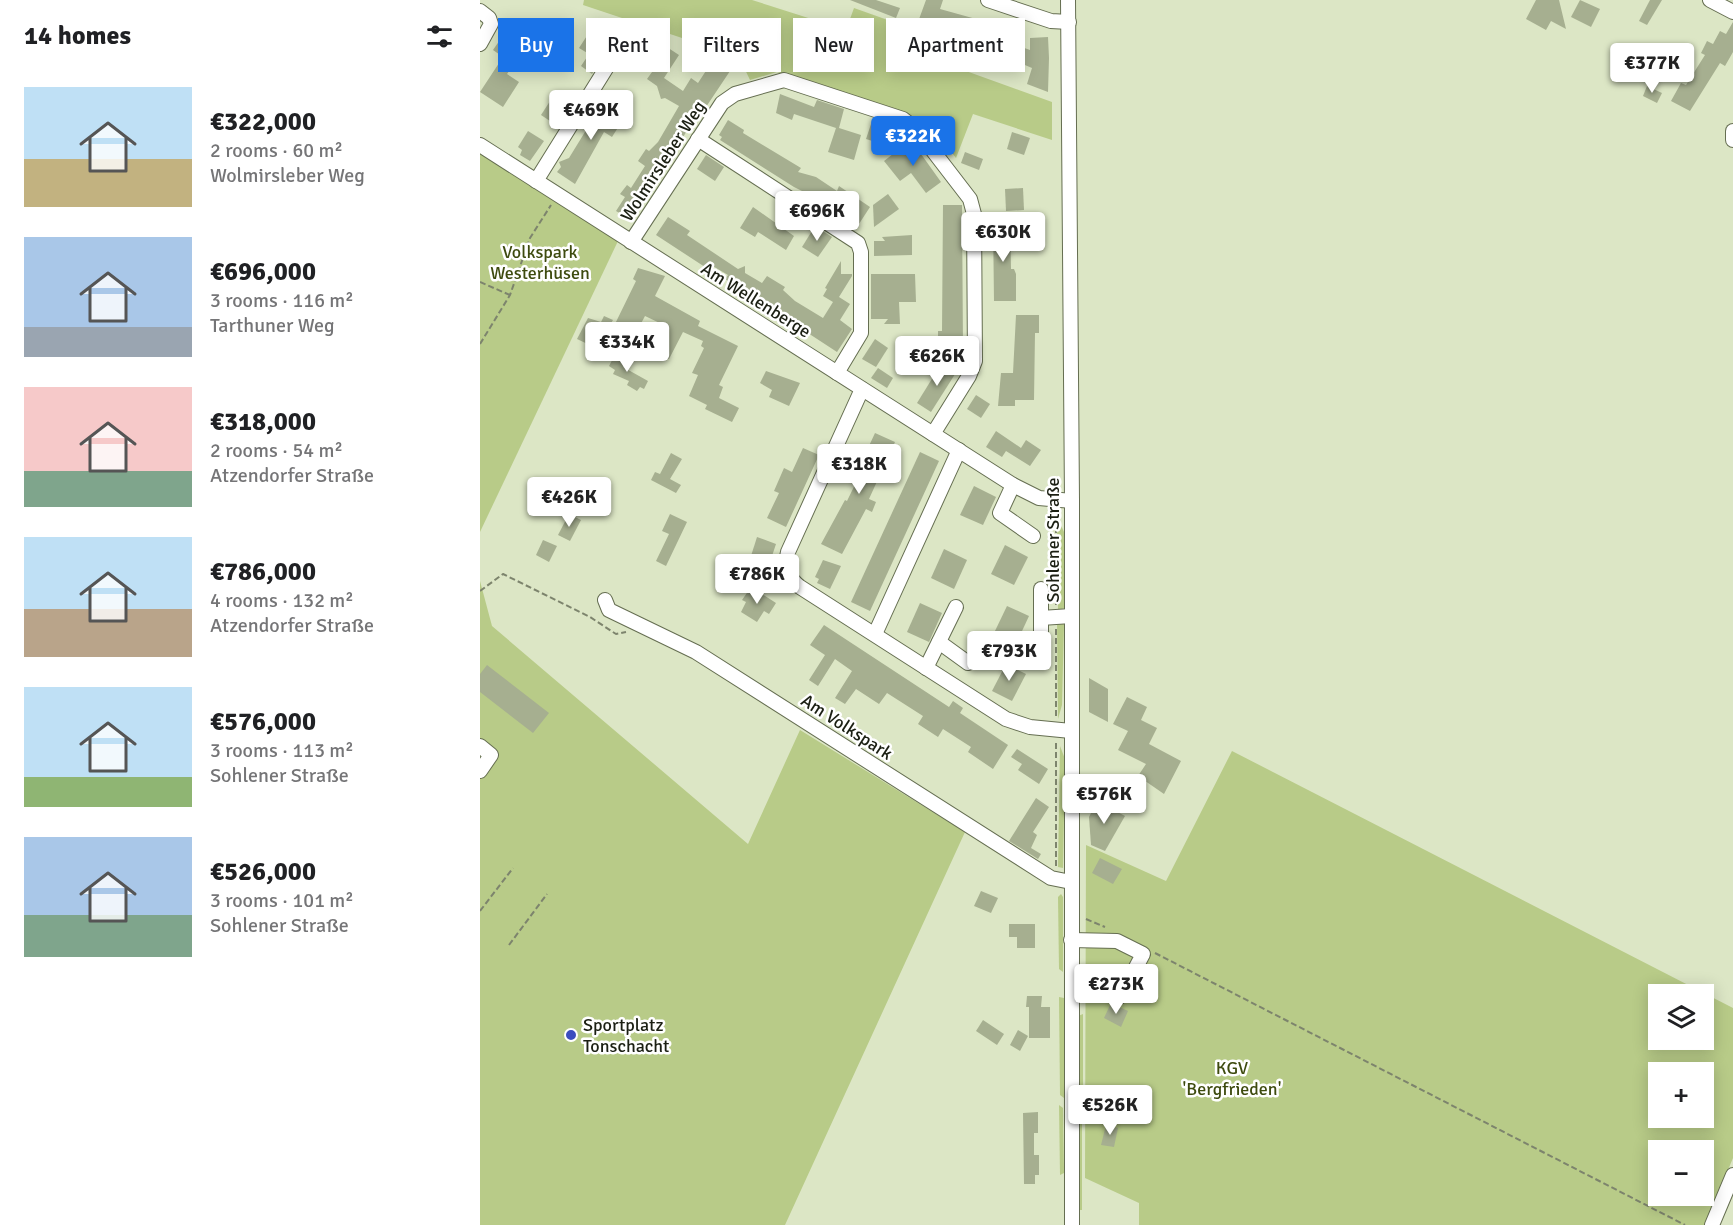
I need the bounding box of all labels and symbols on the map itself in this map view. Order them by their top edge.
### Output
pin: €377K [1610,43,1694,94]
pin: €469K [549,90,633,141]
street label: Wolmirsleber Weg [616,97,710,225]
pin: €322K [871,116,955,167]
pin: €696K [775,191,859,242]
pin: €630K [961,212,1045,263]
park label: Volkspark Westerhüsen [490,241,590,284]
street label: Am Wellenberge [697,257,815,343]
pin: €334K [585,322,669,373]
pin: €626K [895,336,979,387]
pin: €318K [817,444,901,495]
pin: €426K [527,477,611,528]
street label: Sohlener Straße [1042,478,1064,602]
pin: €786K [715,554,799,605]
pin: €793K [967,631,1051,682]
street label: Am Volkspark [797,689,897,765]
pin: €576K [1062,774,1146,825]
pin: €273K [1074,964,1158,1015]
place label: Sportplatz Tonschacht [583,1014,669,1057]
marker: Sportplatz Tonschacht [564,1028,578,1042]
park label: KGV 'Bergfrieden' [1183,1057,1281,1100]
pin: €526K [1068,1085,1152,1136]

